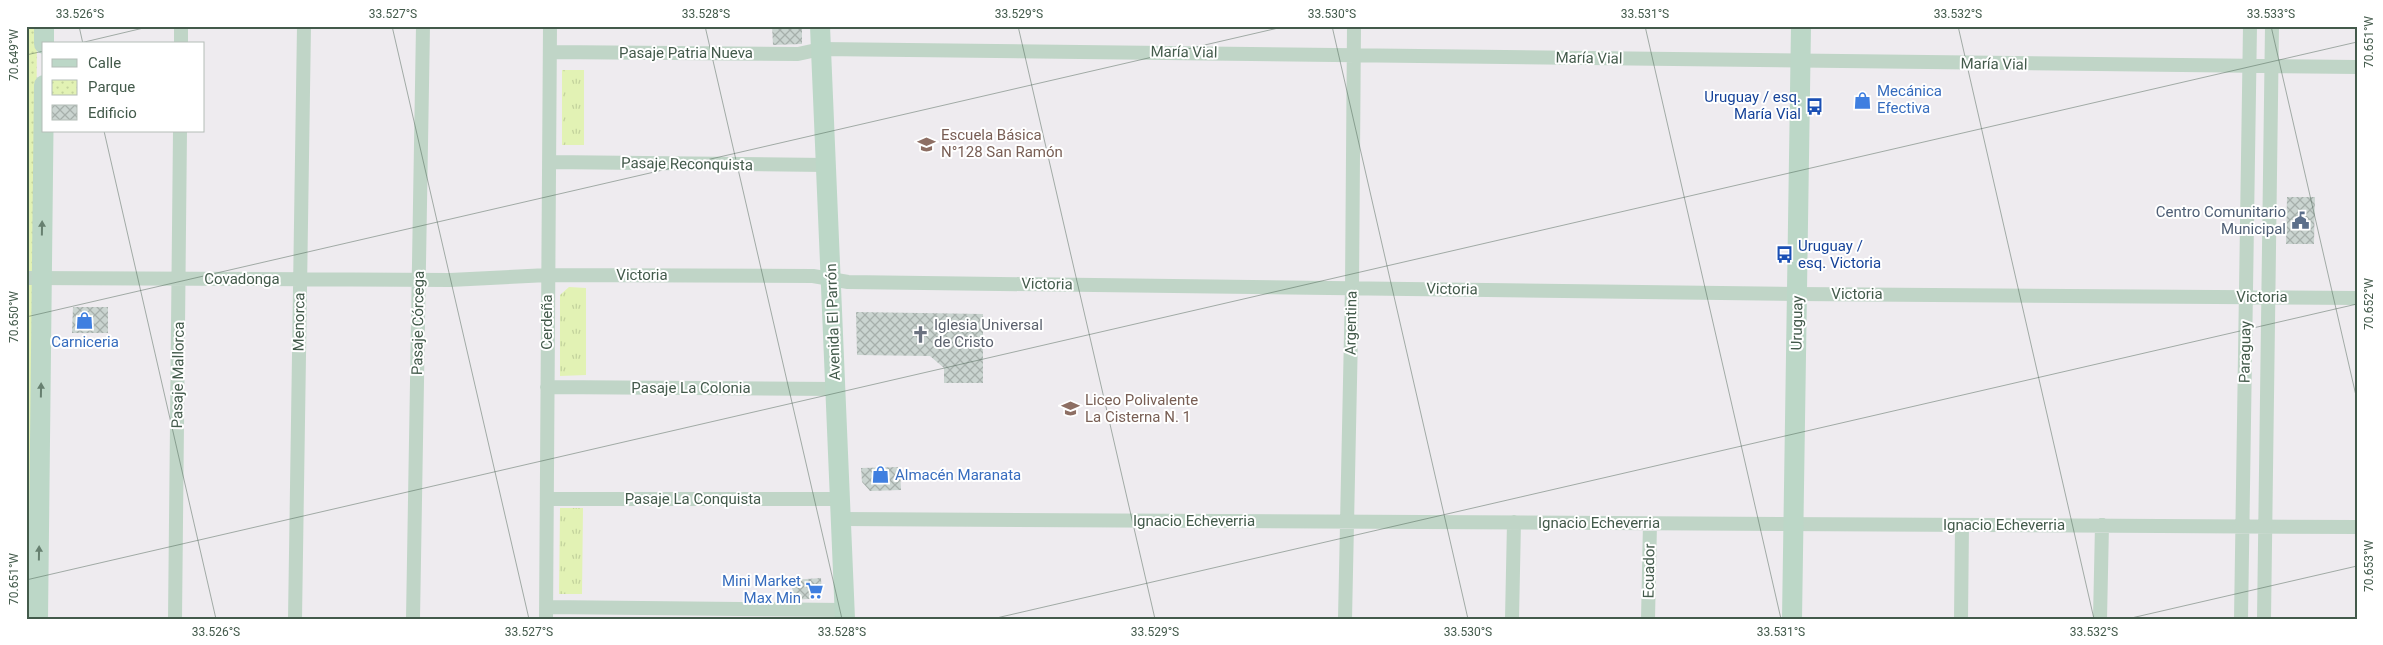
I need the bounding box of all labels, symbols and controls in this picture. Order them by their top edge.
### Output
text: 33.526°S [56,7,104,21]
text: 33.527°S [369,7,417,21]
text: 33.528°S [682,7,730,21]
text: 33.529°S [995,7,1043,21]
text: 33.530°S [1308,7,1356,21]
text: 33.531°S [1621,7,1669,21]
text: 33.532°S [1934,7,1982,21]
text: 33.533°S [2247,7,2295,21]
text: 70.651°W [2362,16,2376,68]
text: 70.649°W [7,29,21,81]
legend [42,42,205,132]
street label: María Vial [1150,42,1218,62]
street label: Pasaje Patria Nueva [619,44,753,62]
street label: María Vial [1555,48,1623,68]
text: Calle [88,54,121,72]
street label: María Vial [1960,54,2028,74]
text: Parque [88,78,135,96]
place label: Mecánica Efectiva [1877,82,1942,117]
place label: Uruguay / esq. María Vial [1704,88,1801,123]
shop icon: Mecánica Efectiva [1853,90,1873,110]
bus stop icon: Uruguay / esq. María Vial [1805,96,1825,116]
text: Edificio [88,104,137,122]
place label: Escuela Básica N°128 San Ramón [941,126,1063,161]
school or university icon: Escuela Básica N°128 San Ramón [917,134,937,154]
street label: Pasaje Reconquista [621,154,753,174]
place label: Centro Comunitario Municipal [2156,203,2286,238]
public building icon: Centro Comunitario Municipal [2290,211,2310,231]
one-way arrow [39,219,47,235]
place label: Uruguay / esq. Victoria [1798,237,1881,272]
bus stop icon: Uruguay / esq. Victoria [1774,245,1794,265]
street label: Avenida El Parrón [822,263,844,381]
street label: Victoria [616,266,668,284]
street label: Covadonga [204,270,280,288]
street label: Pasaje Córcega [408,271,428,375]
street label: Victoria [1021,275,1073,293]
text: 70.652°W [2362,278,2376,330]
street label: Victoria [1426,280,1478,298]
street label: Victoria [1831,285,1883,303]
street label: Victoria [2236,288,2288,306]
text: 70.650°W [7,291,21,343]
street label: Argentina [1341,291,1361,355]
street label: Menorca [289,292,309,352]
street label: Cerdeña [538,294,556,350]
street label: Uruguay [1788,295,1806,351]
shop icon: Carniceria [75,311,95,331]
place label: Iglesia Universal de Cristo [934,316,1043,351]
street label: Pasaje Mallorca [168,321,188,429]
street label: Paraguay [2235,321,2255,383]
church icon: Iglesia Universal de Cristo [910,324,930,344]
place label: Carniceria [51,333,119,351]
street label: Pasaje La Colonia [631,379,751,397]
one-way arrow [37,382,45,398]
place label: Liceo Polivalente La Cisterna N. 1 [1085,391,1198,426]
school or university icon: Liceo Polivalente La Cisterna N. 1 [1061,399,1081,419]
shop icon: Almacén Maranata [871,465,891,485]
place label: Almacén Maranata [895,466,1021,484]
street label: Pasaje La Conquista [625,490,761,508]
street label: Ignacio Echeverria [1133,512,1255,530]
street label: Ignacio Echeverria [1538,514,1660,532]
street label: Ignacio Echeverria [1943,516,2065,534]
text: 70.653°W [2362,540,2376,592]
street label: Ecuador [1640,543,1658,599]
one-way arrow [35,544,43,560]
text: 70.651°W [7,553,21,605]
place label: Mini Market Max Min [722,572,801,607]
supermarket icon: Mini Market Max Min [805,580,825,600]
text: 33.526°S [192,625,240,639]
text: 33.527°S [505,625,553,639]
text: 33.528°S [818,625,866,639]
text: 33.529°S [1131,625,1179,639]
text: 33.530°S [1444,625,1492,639]
text: 33.531°S [1757,625,1805,639]
text: 33.532°S [2070,625,2118,639]

